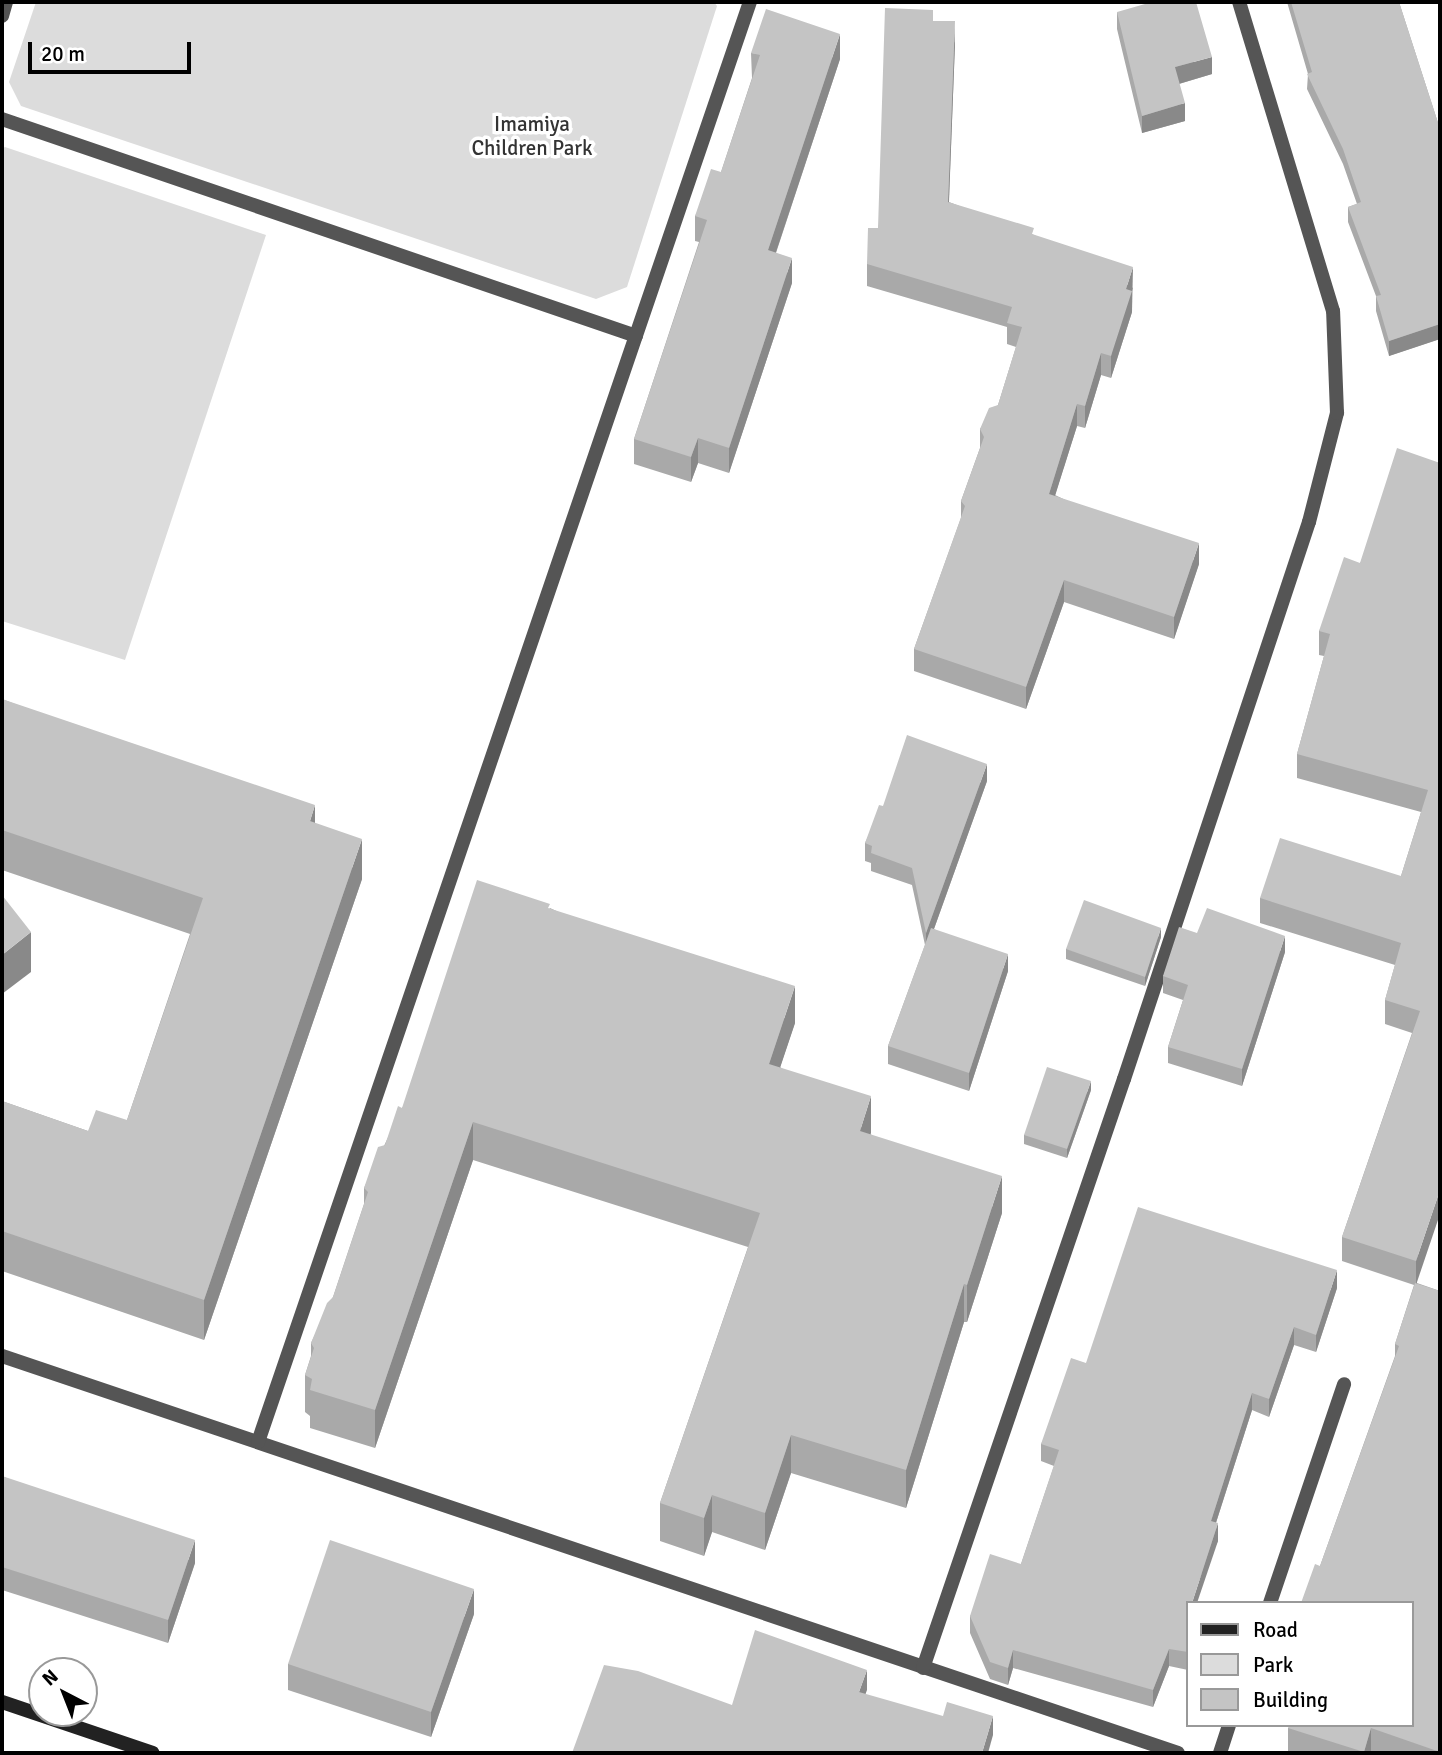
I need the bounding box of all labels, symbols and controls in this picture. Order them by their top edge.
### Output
scale bar [32,28,194,72]
text: 20 m [41,41,85,67]
park label: Imamiya Children Park [471,111,593,161]
legend [1186,1601,1414,1727]
text: Road [1253,1617,1298,1643]
text: Park [1253,1652,1293,1678]
north arrow [28,1657,98,1727]
text: N [37,1665,63,1691]
text: Building [1253,1687,1328,1713]

